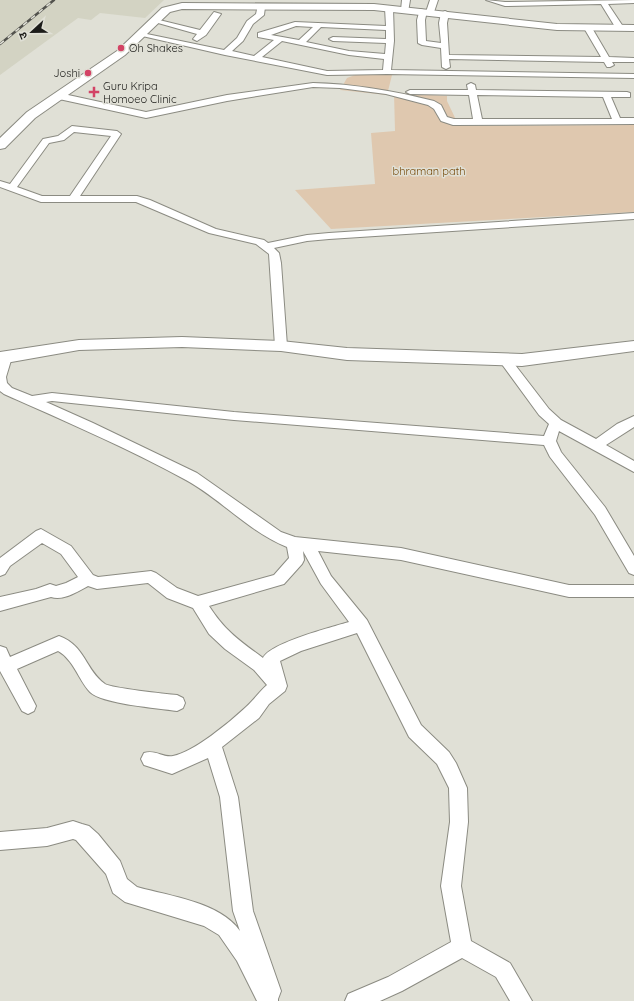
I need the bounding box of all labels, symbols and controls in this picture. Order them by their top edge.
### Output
north arrow [12,12,52,52]
text: उ [15,30,30,41]
place label: Oh Shakes [129,41,183,55]
marker: Oh Shakes [116,43,126,53]
place label: Joshi [53,66,80,80]
marker: Joshi [83,68,93,78]
place label: Guru Kripa Homoeo Clinic [103,79,177,106]
marker: Guru Kripa Homoeo Clinic [88,86,100,98]
park label: bhraman path [392,164,466,178]

